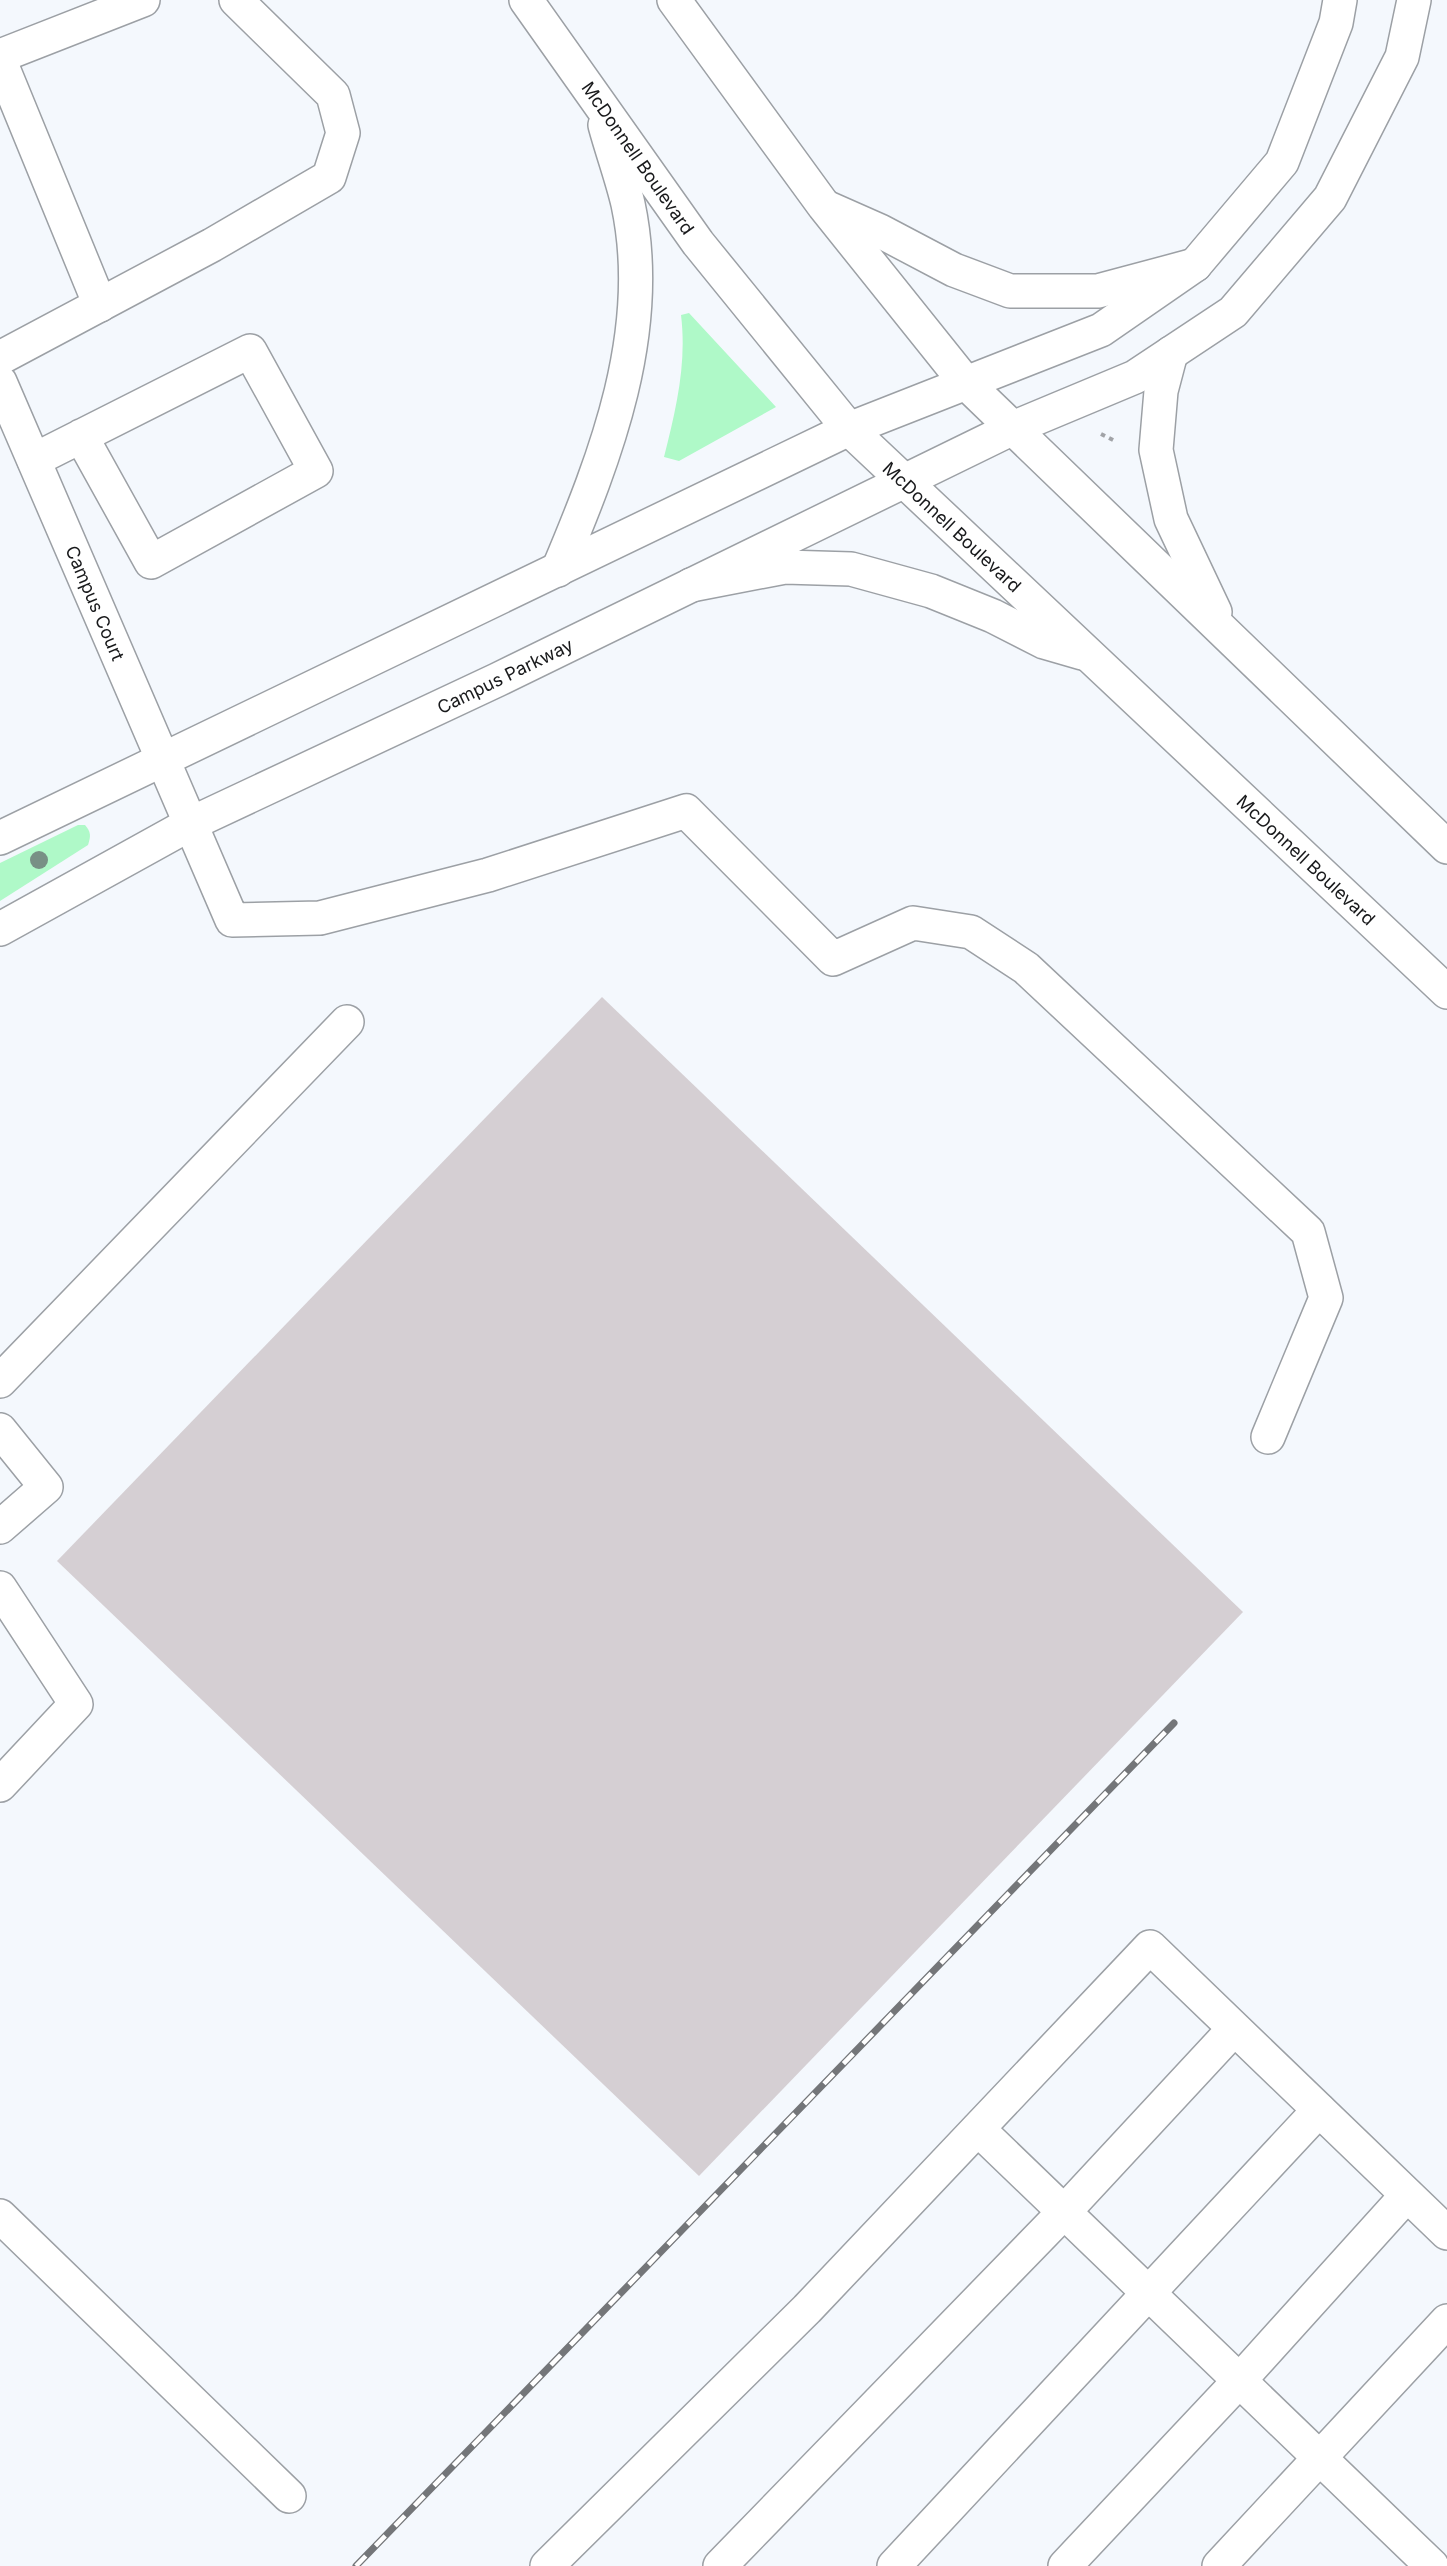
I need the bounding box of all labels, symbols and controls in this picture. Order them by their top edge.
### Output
street label: McDonnell Boulevard [577,78,699,238]
street label: McDonnell Boulevard [879,458,1025,596]
street label: Campus Court [61,542,129,664]
street label: Campus Parkway [434,634,576,718]
street label: McDonnell Boulevard [1233,791,1379,929]

